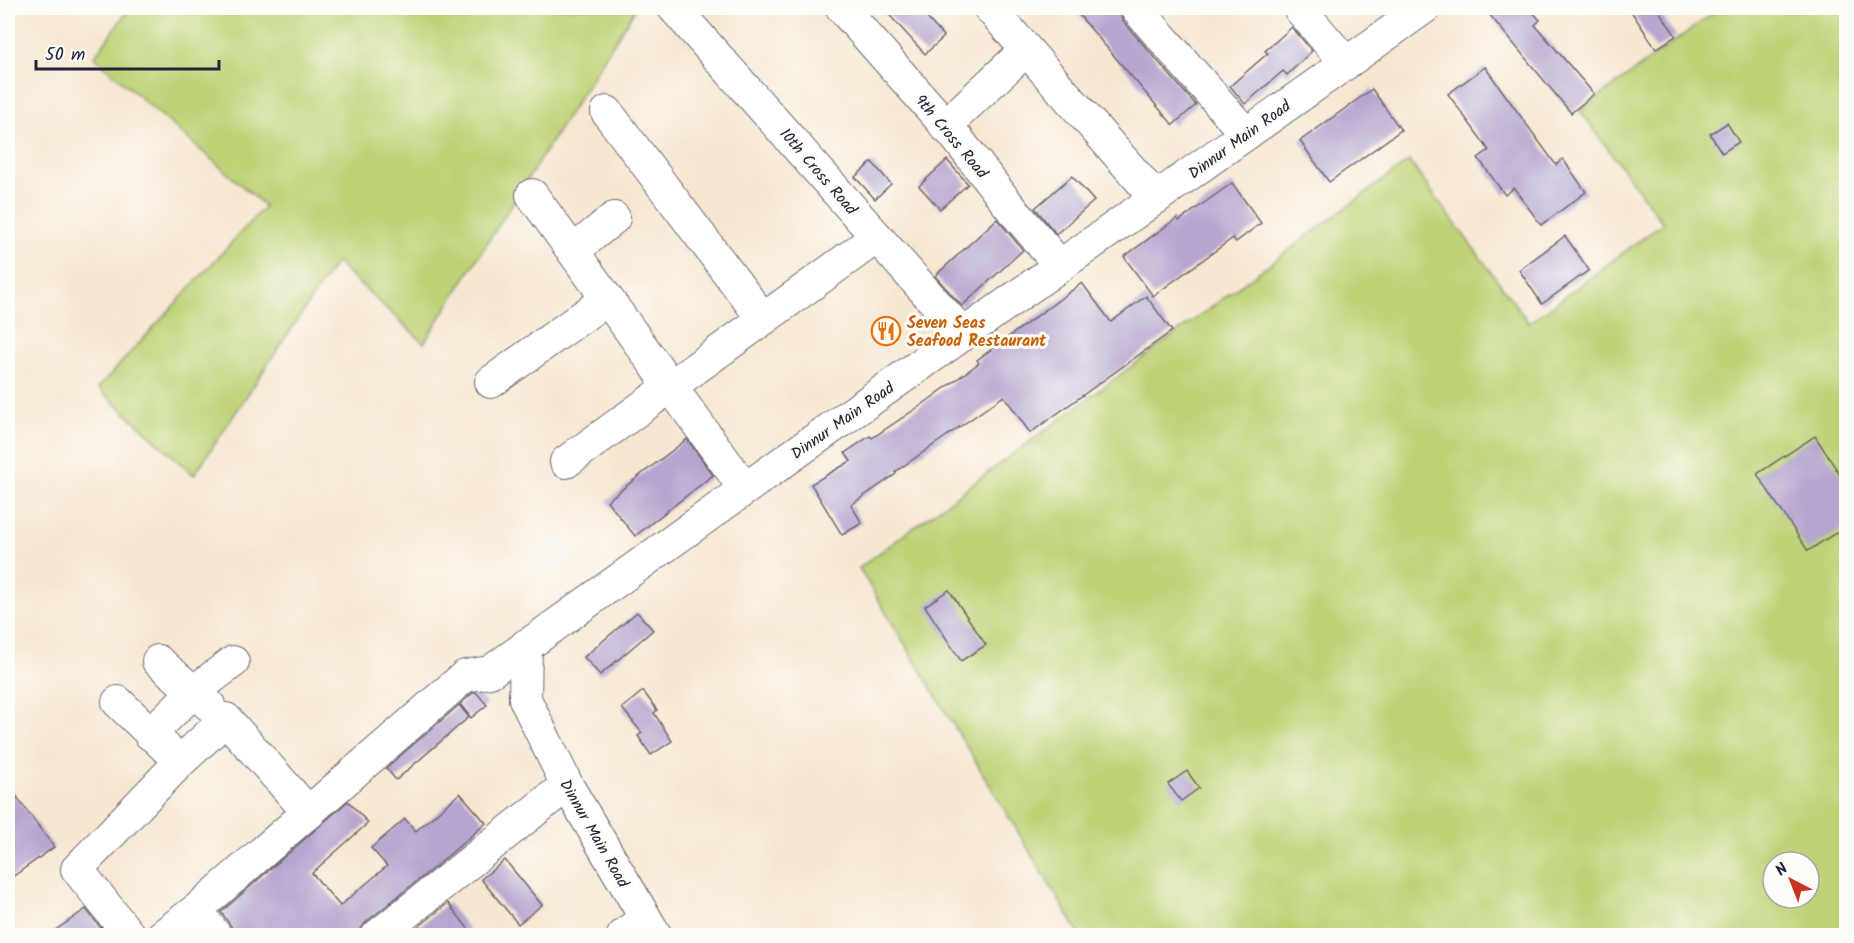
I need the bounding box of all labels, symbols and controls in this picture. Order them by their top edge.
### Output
scale bar [36,33,219,71]
text: 50 m [45,41,85,70]
street label: 9th Cross Road [908,89,994,185]
street label: Dinnur Main Road [1183,94,1297,186]
street label: 10th Cross Road [773,123,864,222]
place label: Seven Seas Seafood Restaurant [907,311,1047,354]
restaurant icon: Seven Seas Seafood Restaurant [870,315,902,347]
street label: Dinnur Main Road [786,376,901,466]
street label: Dinnur Main Road [552,775,635,894]
north arrow [1761,850,1821,910]
text: N [1770,857,1794,883]

